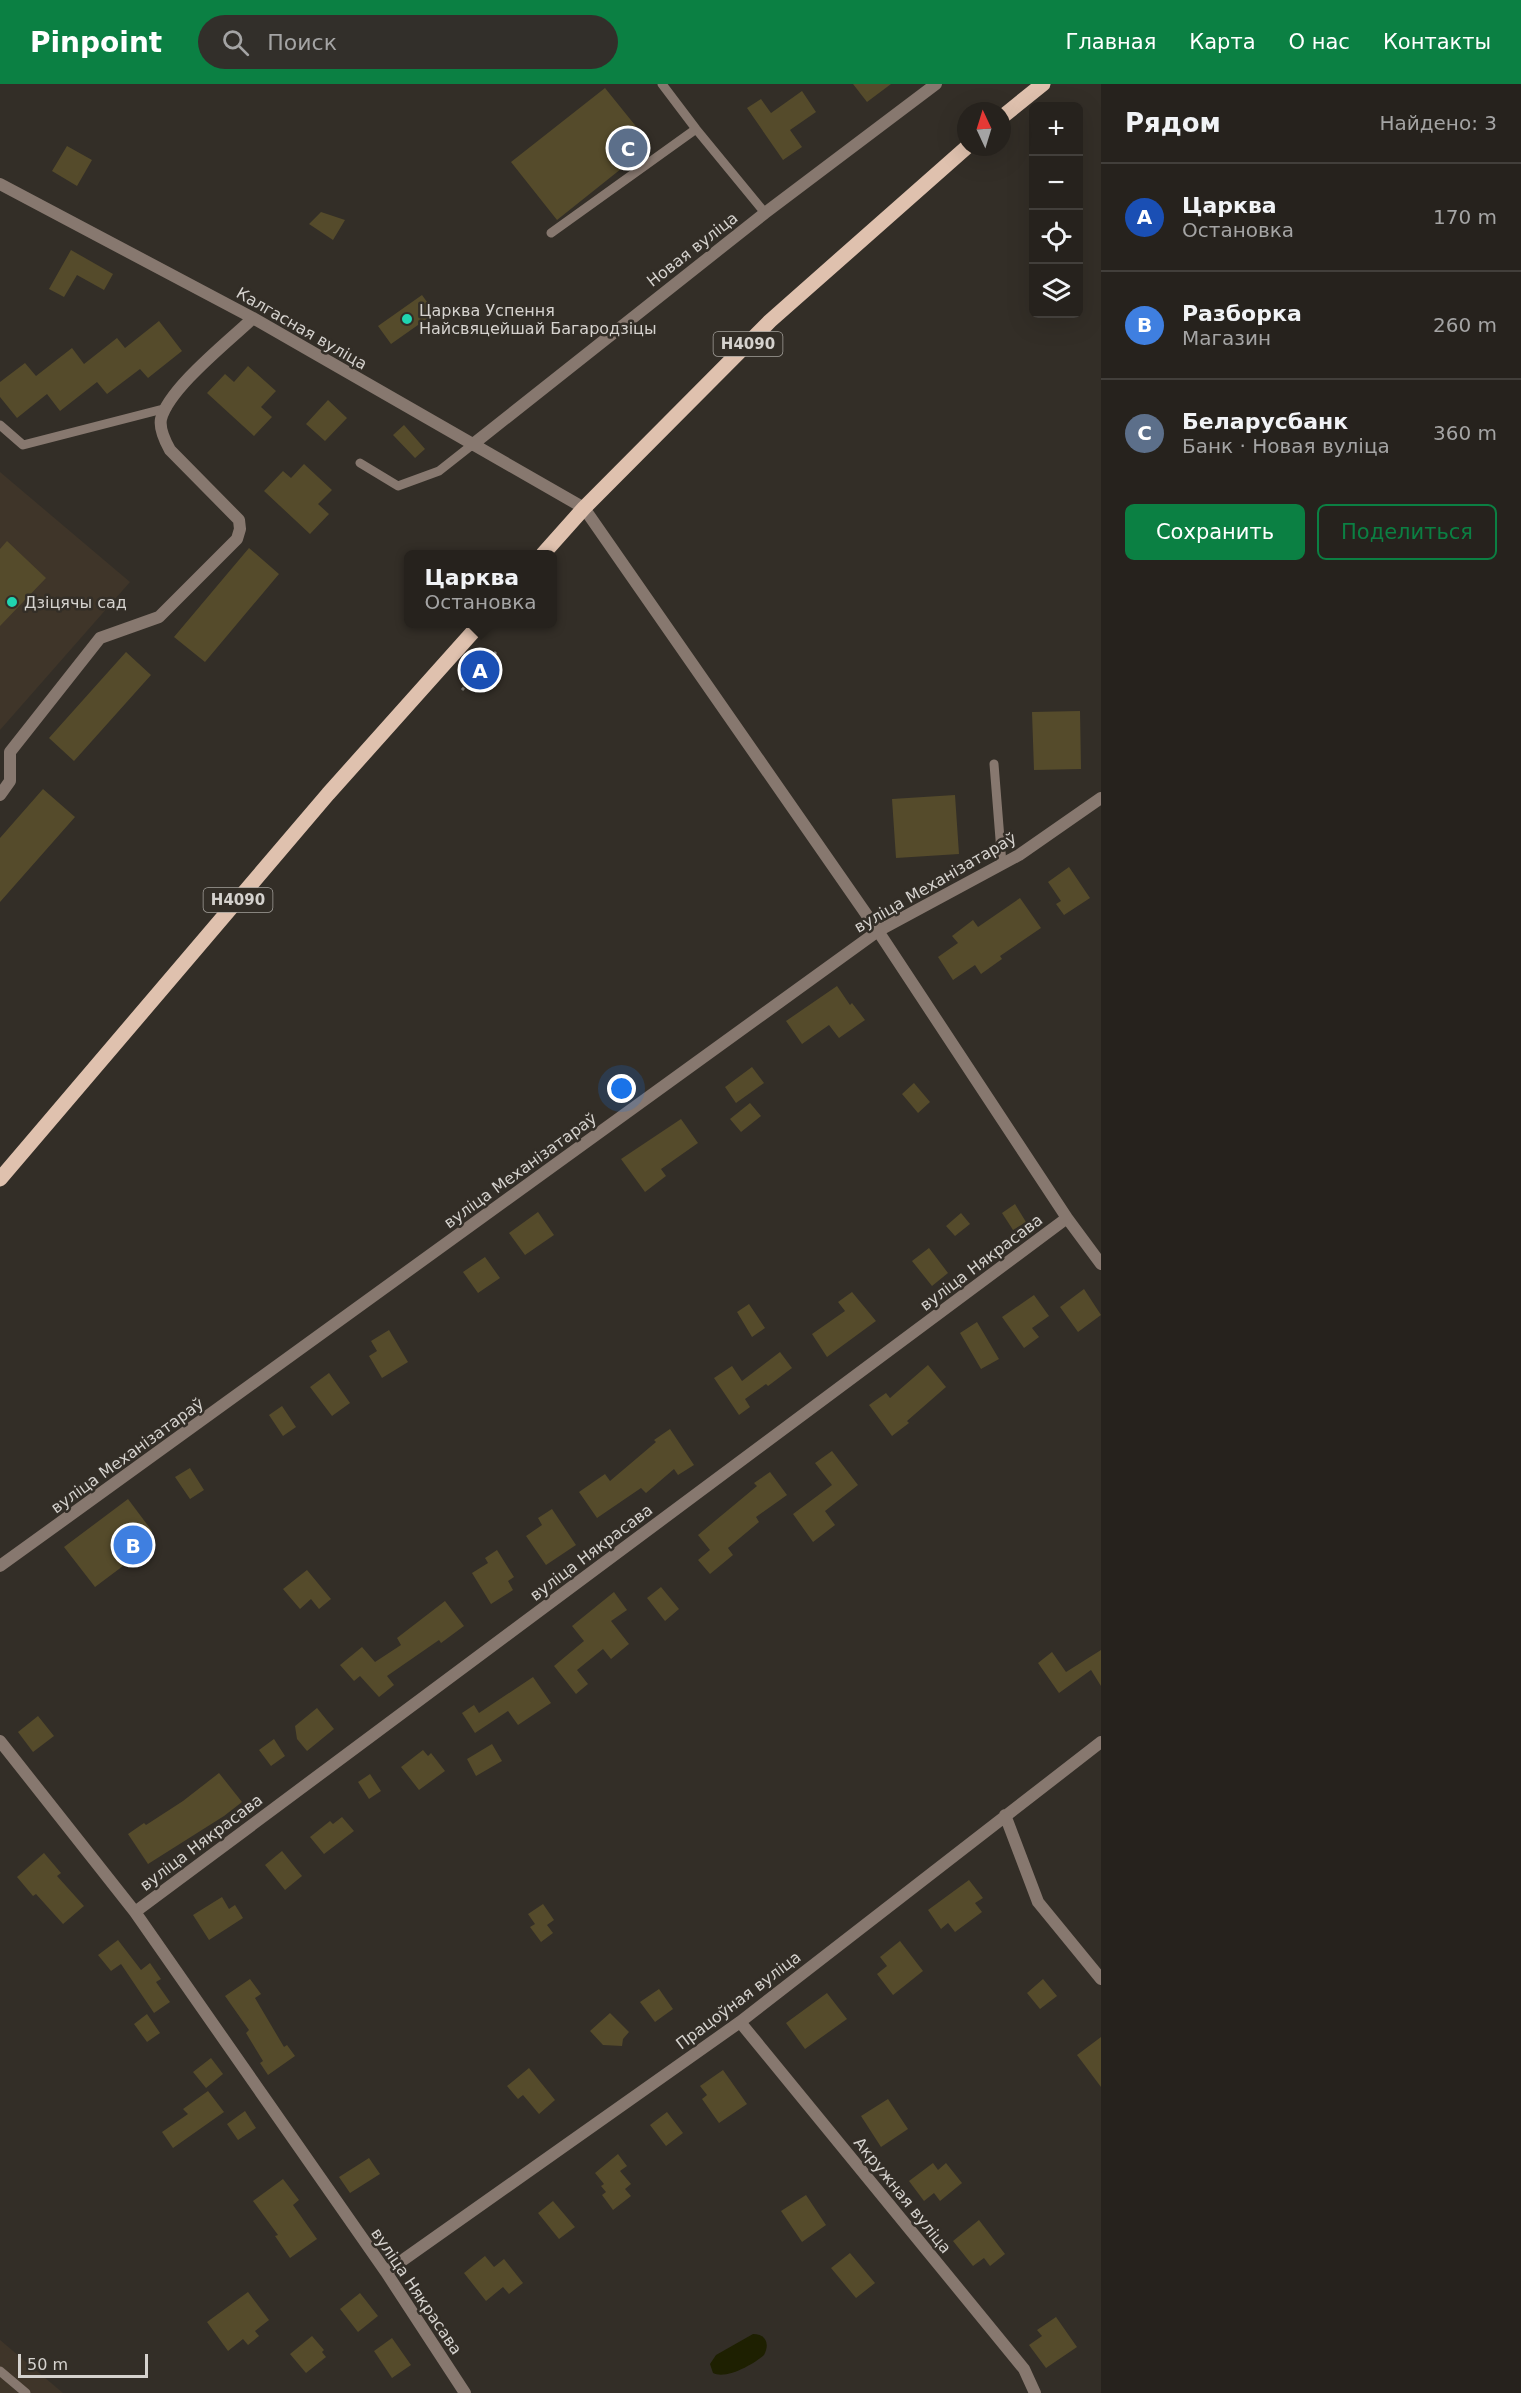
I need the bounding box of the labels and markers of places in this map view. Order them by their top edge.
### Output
pin: C [608,126,648,170]
place label: Царква Успення Найсвяцейшай Багародзіцы [419,301,657,338]
marker: Царква Успення Найсвяцейшай Багародзіцы [400,312,414,326]
place label: Дзіцячы сад [24,593,127,612]
marker: Дзіцячы сад [5,595,19,609]
pin: A [460,648,500,692]
pin: B [114,1522,152,1568]

